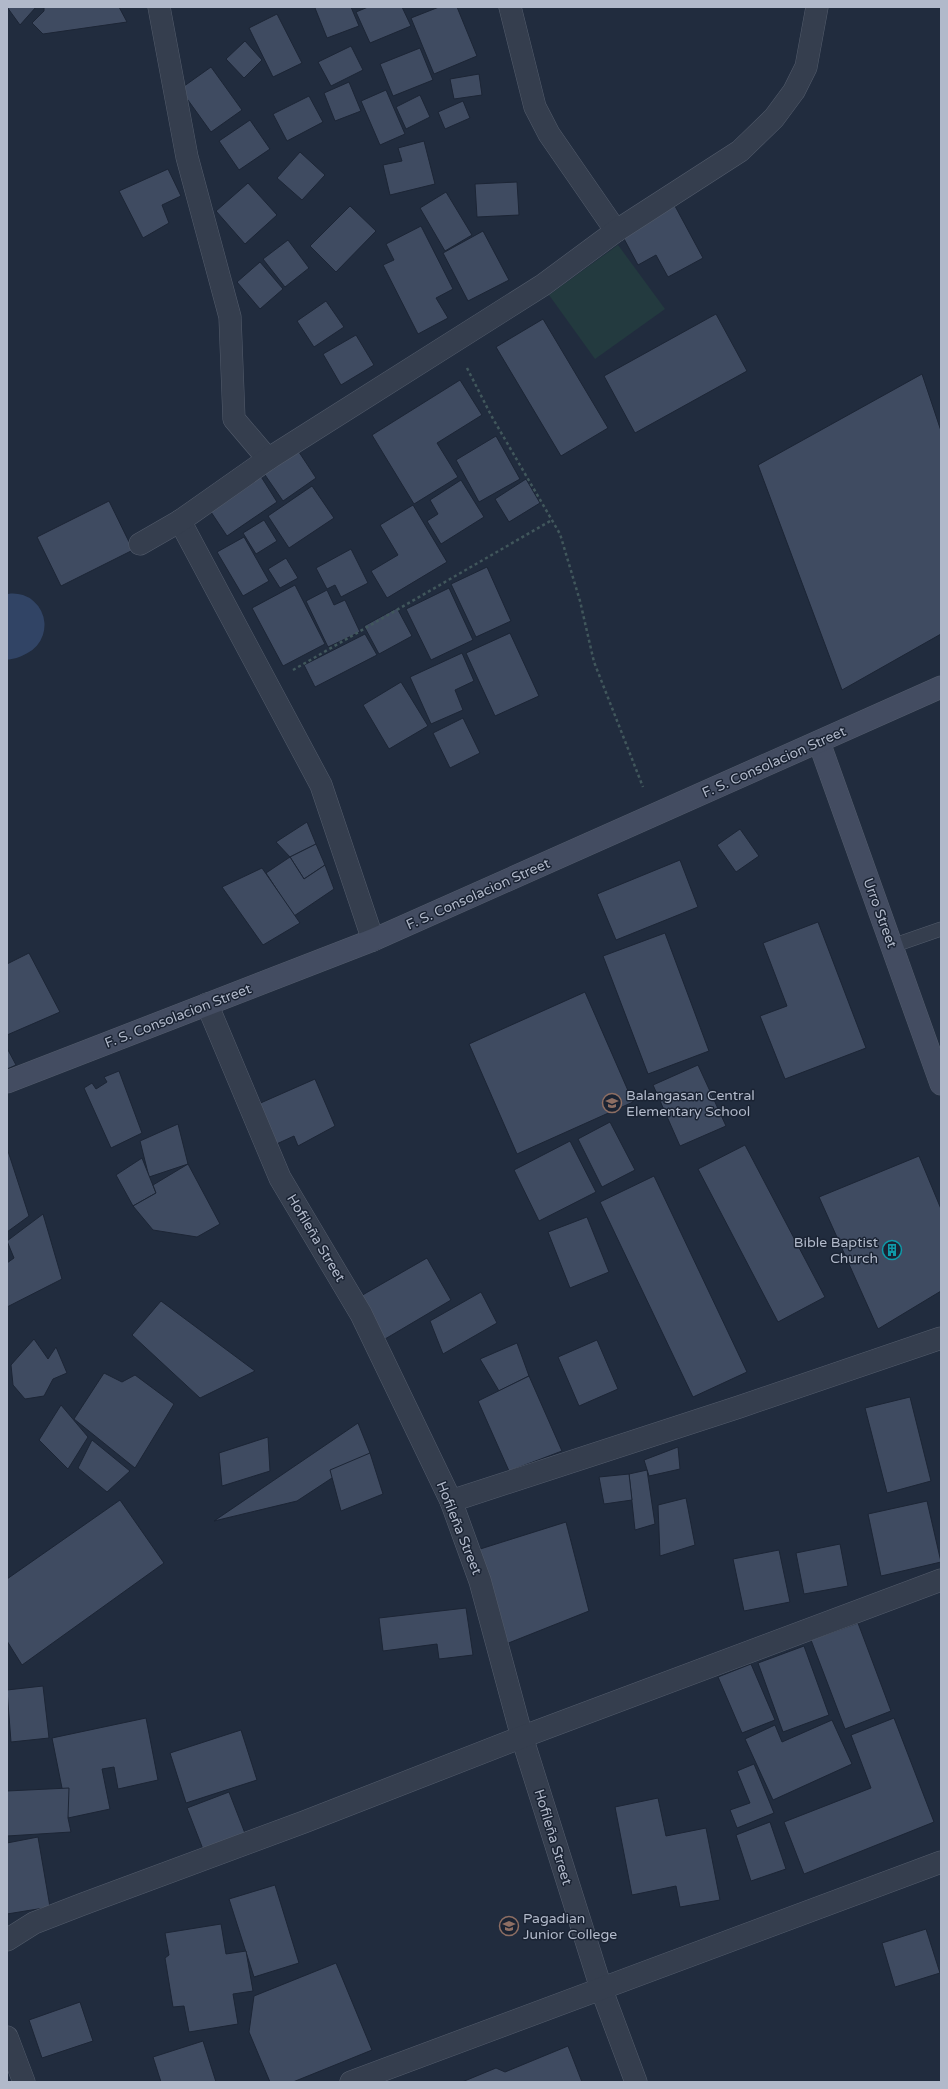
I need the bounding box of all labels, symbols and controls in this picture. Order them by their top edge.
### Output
street label: F. S. Consolacion Street [700,722,849,801]
street label: F. S. Consolacion Street [404,854,553,933]
street label: Urro Street [860,876,901,951]
street label: F. S. Consolacion Street [102,980,254,1052]
place label: Balangasan Central Elementary School [626,1087,755,1120]
school or university icon: Balangasan Central Elementary School [601,1092,623,1114]
street label: Hofileña Street [283,1191,349,1285]
place label: Bible Baptist Church [794,1234,879,1267]
building icon: Bible Baptist Church [881,1239,903,1261]
street label: Hofileña Street [433,1479,486,1578]
street label: Hofileña Street [530,1787,576,1888]
place label: Pagadian Junior College [523,1910,617,1943]
school or university icon: Pagadian Junior College [498,1915,520,1937]

